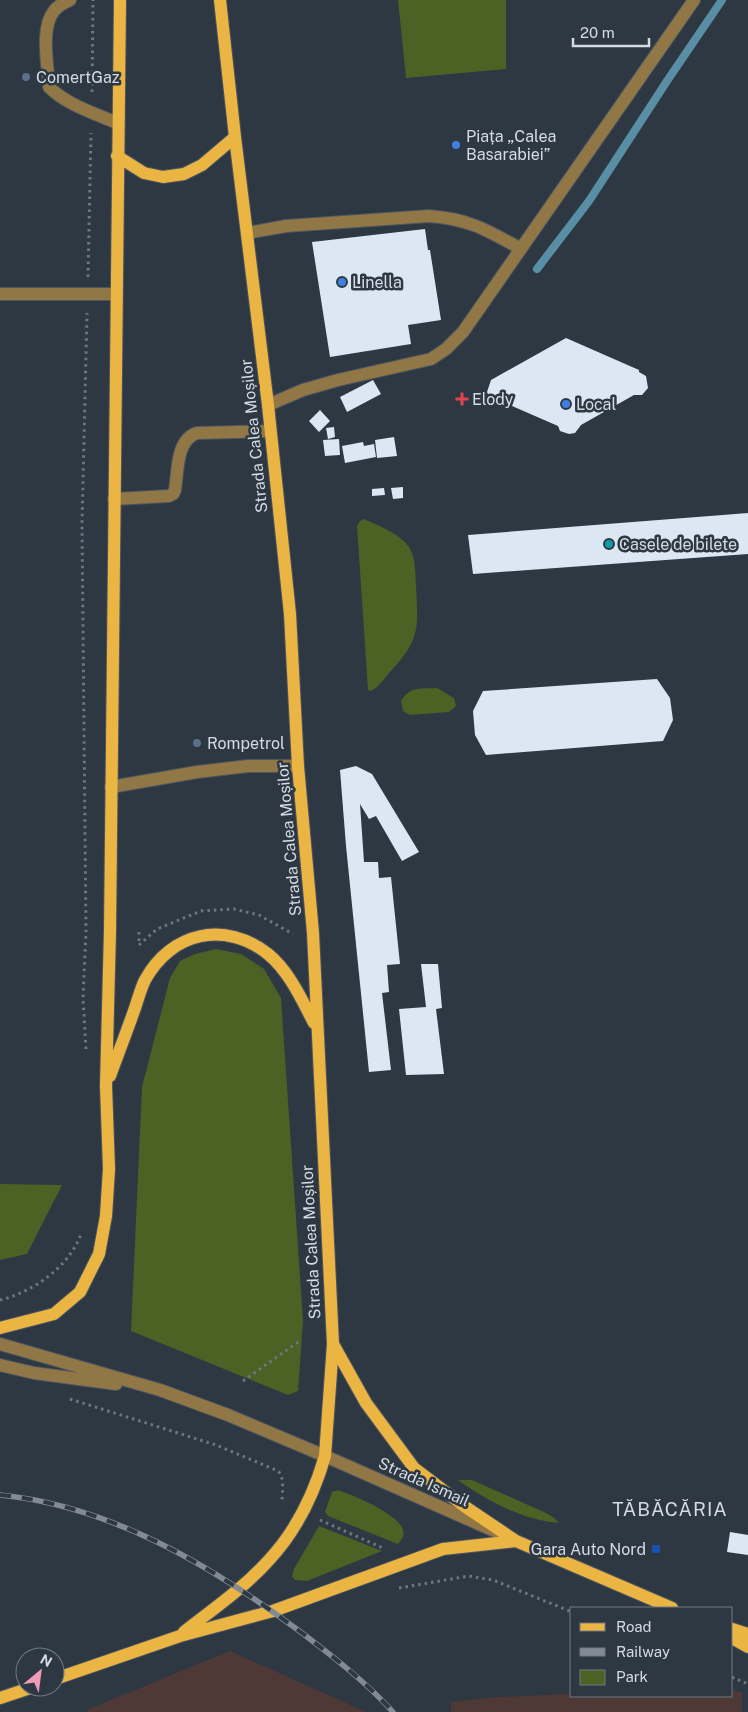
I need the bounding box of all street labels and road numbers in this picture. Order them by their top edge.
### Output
street label: Strada Calea Moșilor [236,358,272,514]
street label: Strada Calea Moșilor [273,761,305,917]
street label: Strada Calea Moșilor [297,1164,325,1320]
street label: Strada Ismail [375,1453,473,1511]

